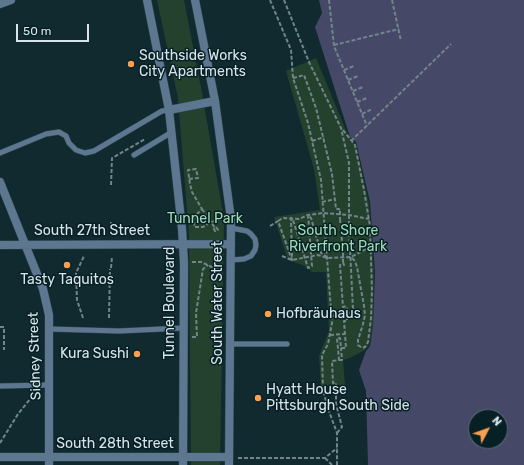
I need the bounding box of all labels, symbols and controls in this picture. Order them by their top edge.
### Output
scale bar [18,16,91,42]
text: 50 m [23,24,51,38]
place label: Southside Works City Apartments [139,48,247,80]
marker: Southside Works City Apartments [126,59,136,69]
park label: Tunnel Park [167,211,243,227]
street label: South 27th Street [34,223,150,239]
park label: South Shore Riverfront Park [289,223,387,256]
street label: South Water Street [210,241,226,365]
street label: Tunnel Boulevard [162,247,178,359]
marker: Tasty Taquitos [62,260,72,270]
place label: Tasty Taquitos [20,272,114,288]
place label: Hofbräuhaus [276,306,361,322]
marker: Hofbräuhaus [263,309,273,319]
street label: Sidney Street [25,312,45,400]
place label: Kura Sushi [60,346,129,362]
marker: Kura Sushi [132,349,142,359]
place label: Hyatt House Pittsburgh South Side [266,382,410,414]
marker: Hyatt House Pittsburgh South Side [253,393,263,403]
north arrow [468,409,508,449]
text: N [489,414,504,429]
street label: South 28th Street [56,436,174,452]

